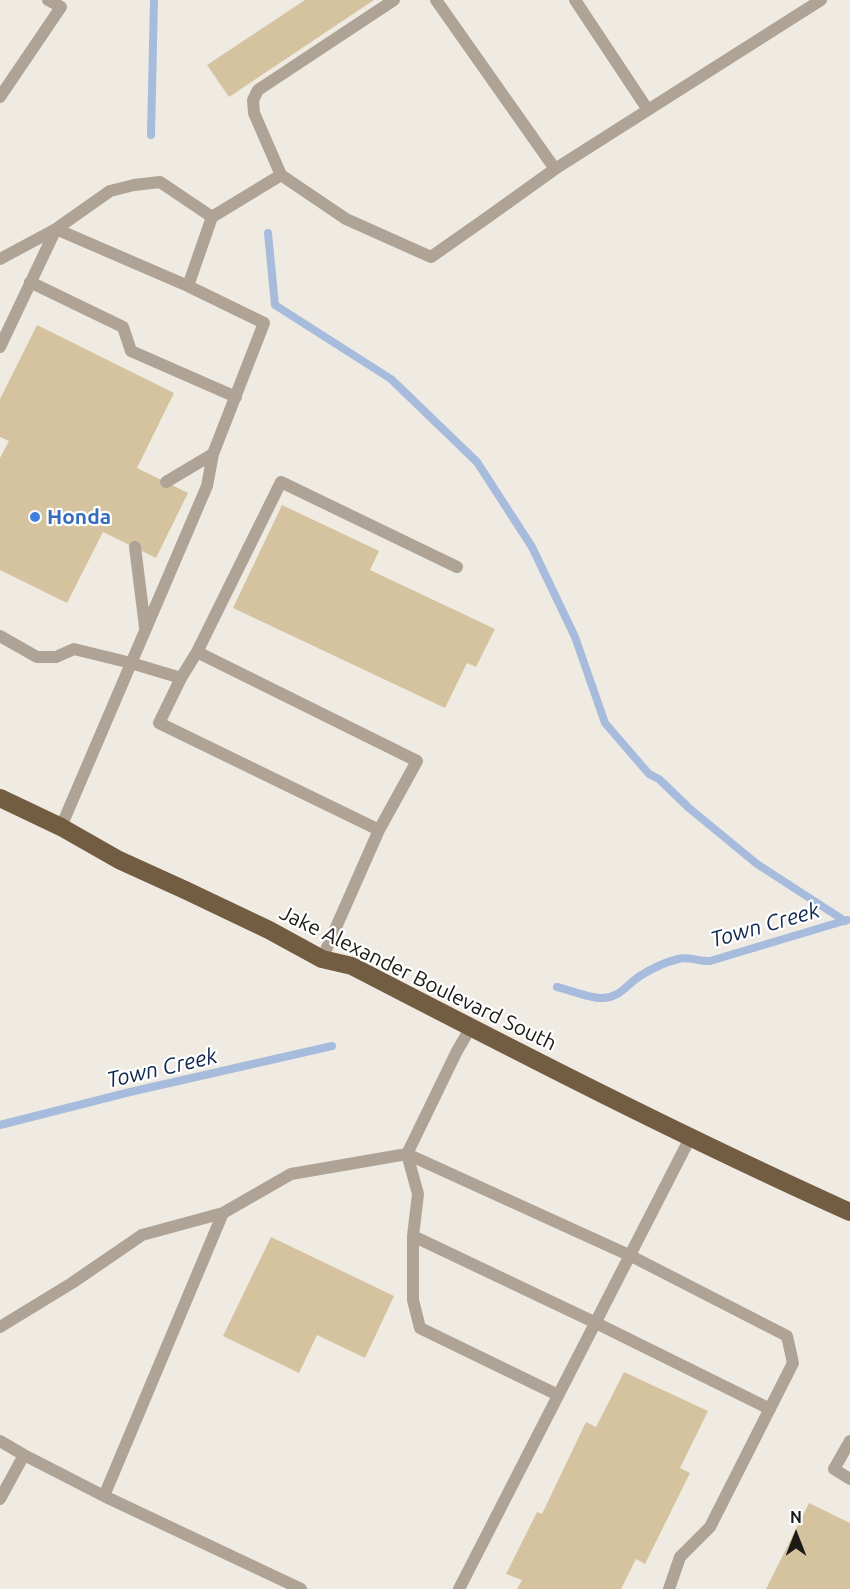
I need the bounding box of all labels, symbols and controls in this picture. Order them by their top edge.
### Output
place label: Honda [47,504,111,530]
marker: Honda [28,510,42,524]
water label: Town Creek [707,897,823,953]
street label: Jake Alexander Boulevard South [276,900,560,1056]
water label: Town Creek [104,1042,220,1094]
north arrow [766,1505,826,1565]
text: N [790,1508,802,1526]

